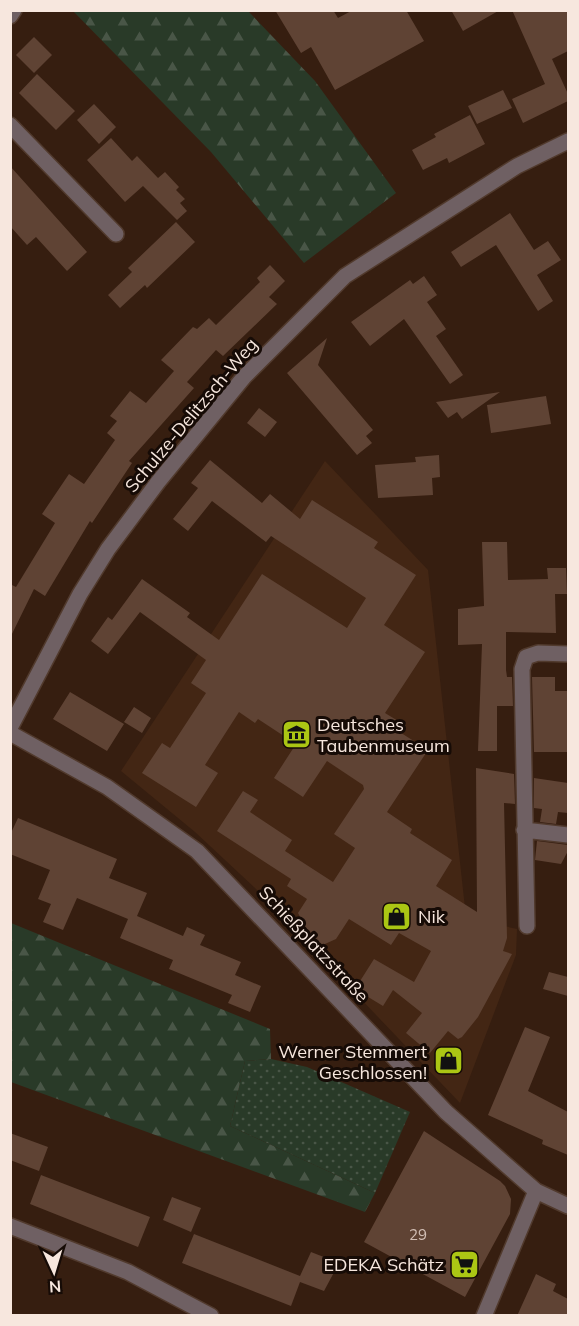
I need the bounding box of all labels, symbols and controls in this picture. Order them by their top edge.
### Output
street label: Schulze-Delitzsch-Weg [120,333,262,497]
place label: Deutsches Taubenmuseum [317,713,450,757]
museum icon: Deutsches Taubenmuseum [280,718,312,750]
street label: Schießplatzstraße [254,881,374,1007]
shop icon: Nik [381,900,413,932]
place label: Nik [418,905,446,928]
place label: Werner Stemmert Geschlossen! [278,1040,427,1084]
shop icon: Werner Stemmert Geschlossen! [432,1045,464,1077]
house number: 29 [409,1225,427,1244]
north arrow [24,1242,84,1302]
supermarket icon: EDEKA Schätz [449,1248,481,1280]
place label: EDEKA Schätz [323,1253,444,1276]
text: N [48,1277,62,1297]

